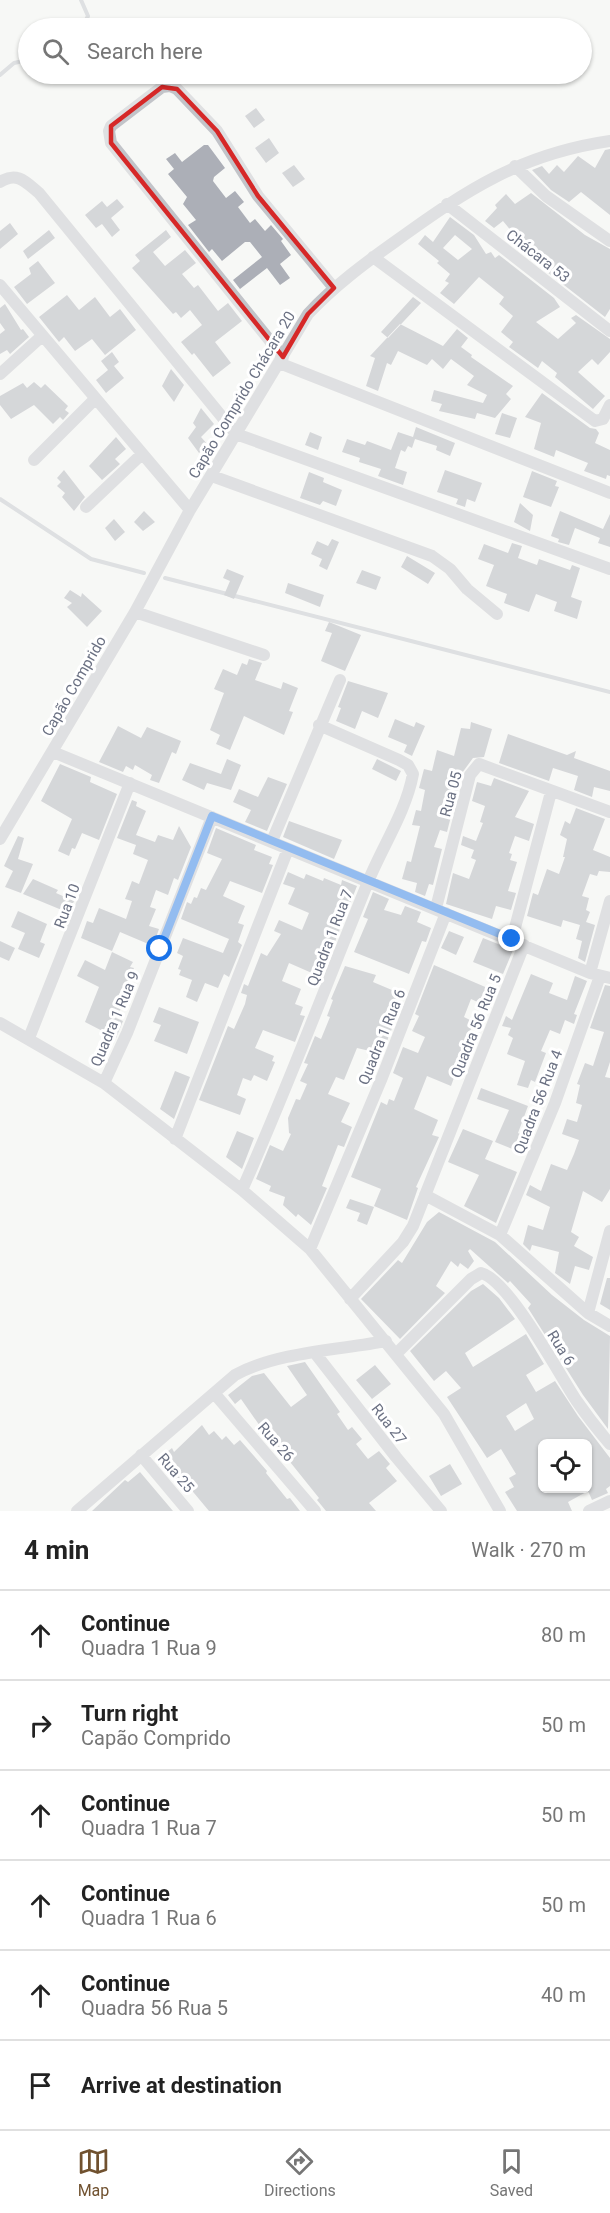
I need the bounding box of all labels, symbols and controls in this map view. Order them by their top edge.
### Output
search box [18,18,592,84]
icon: search [39,35,72,68]
text: Search here [87,39,203,64]
street label: Chácara 53 [503,226,573,286]
street label: Capão Comprido Chácara 20 [185,308,299,482]
street label: Capão Comprido [38,633,110,739]
street label: Rua 05 [436,769,466,819]
street label: Rua 10 [50,881,84,931]
street label: Quadra 1 Rua 7 [303,887,357,989]
route end [498,925,524,951]
route start [146,935,172,961]
street label: Quadra 1 Rua 9 [87,969,143,1069]
street label: Quadra 56 Rua 5 [447,972,505,1080]
street label: Quadra 1 Rua 6 [355,986,409,1088]
street label: Quadra 56 Rua 4 [510,1047,566,1157]
street label: Rua 6 [543,1327,579,1369]
street label: Rua 27 [368,1400,410,1448]
street label: Rua 26 [254,1419,298,1465]
map controls [538,1439,592,1493]
button: locate [538,1439,592,1493]
street label: Rua 25 [154,1450,198,1496]
text: 4 min [24,1535,89,1565]
text: Walk · 270 m [471,1538,586,1562]
text: Continue [81,1611,170,1636]
icon: ahead [24,1619,57,1652]
text: 80 m [541,1623,586,1647]
text: Quadra 1 Rua 9 [81,1636,217,1660]
text: Turn right [81,1701,178,1726]
icon: right [24,1709,57,1742]
text: 50 m [541,1713,586,1737]
text: Capão Comprido [81,1726,231,1750]
text: Continue [81,1791,170,1816]
icon: ahead [24,1799,57,1832]
text: 50 m [541,1803,586,1827]
text: Quadra 1 Rua 7 [81,1816,217,1840]
text: Continue [81,1881,170,1906]
icon: ahead [24,1889,57,1922]
text: 50 m [541,1893,586,1917]
text: Quadra 1 Rua 6 [81,1906,217,1930]
text: Continue [81,1971,170,1996]
icon: ahead [24,1979,57,2012]
text: 40 m [541,1983,586,2007]
text: Quadra 56 Rua 5 [81,1996,228,2020]
icon: arrive [24,2069,57,2102]
text: Arrive at destination [81,2073,282,2098]
tab: Map [77,2145,110,2200]
tab: Directions [264,2145,336,2200]
tab: Saved [490,2145,533,2200]

